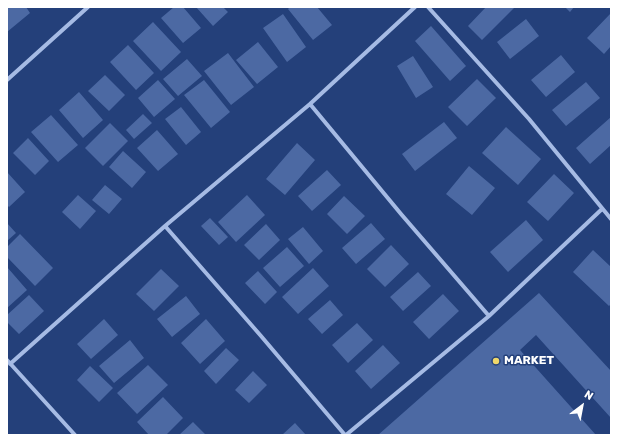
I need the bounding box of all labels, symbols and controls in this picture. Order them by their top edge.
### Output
place label: MARKET [504,354,554,368]
marker: MARKET [491,356,501,366]
north arrow [562,386,602,426]
text: N [582,388,595,403]

